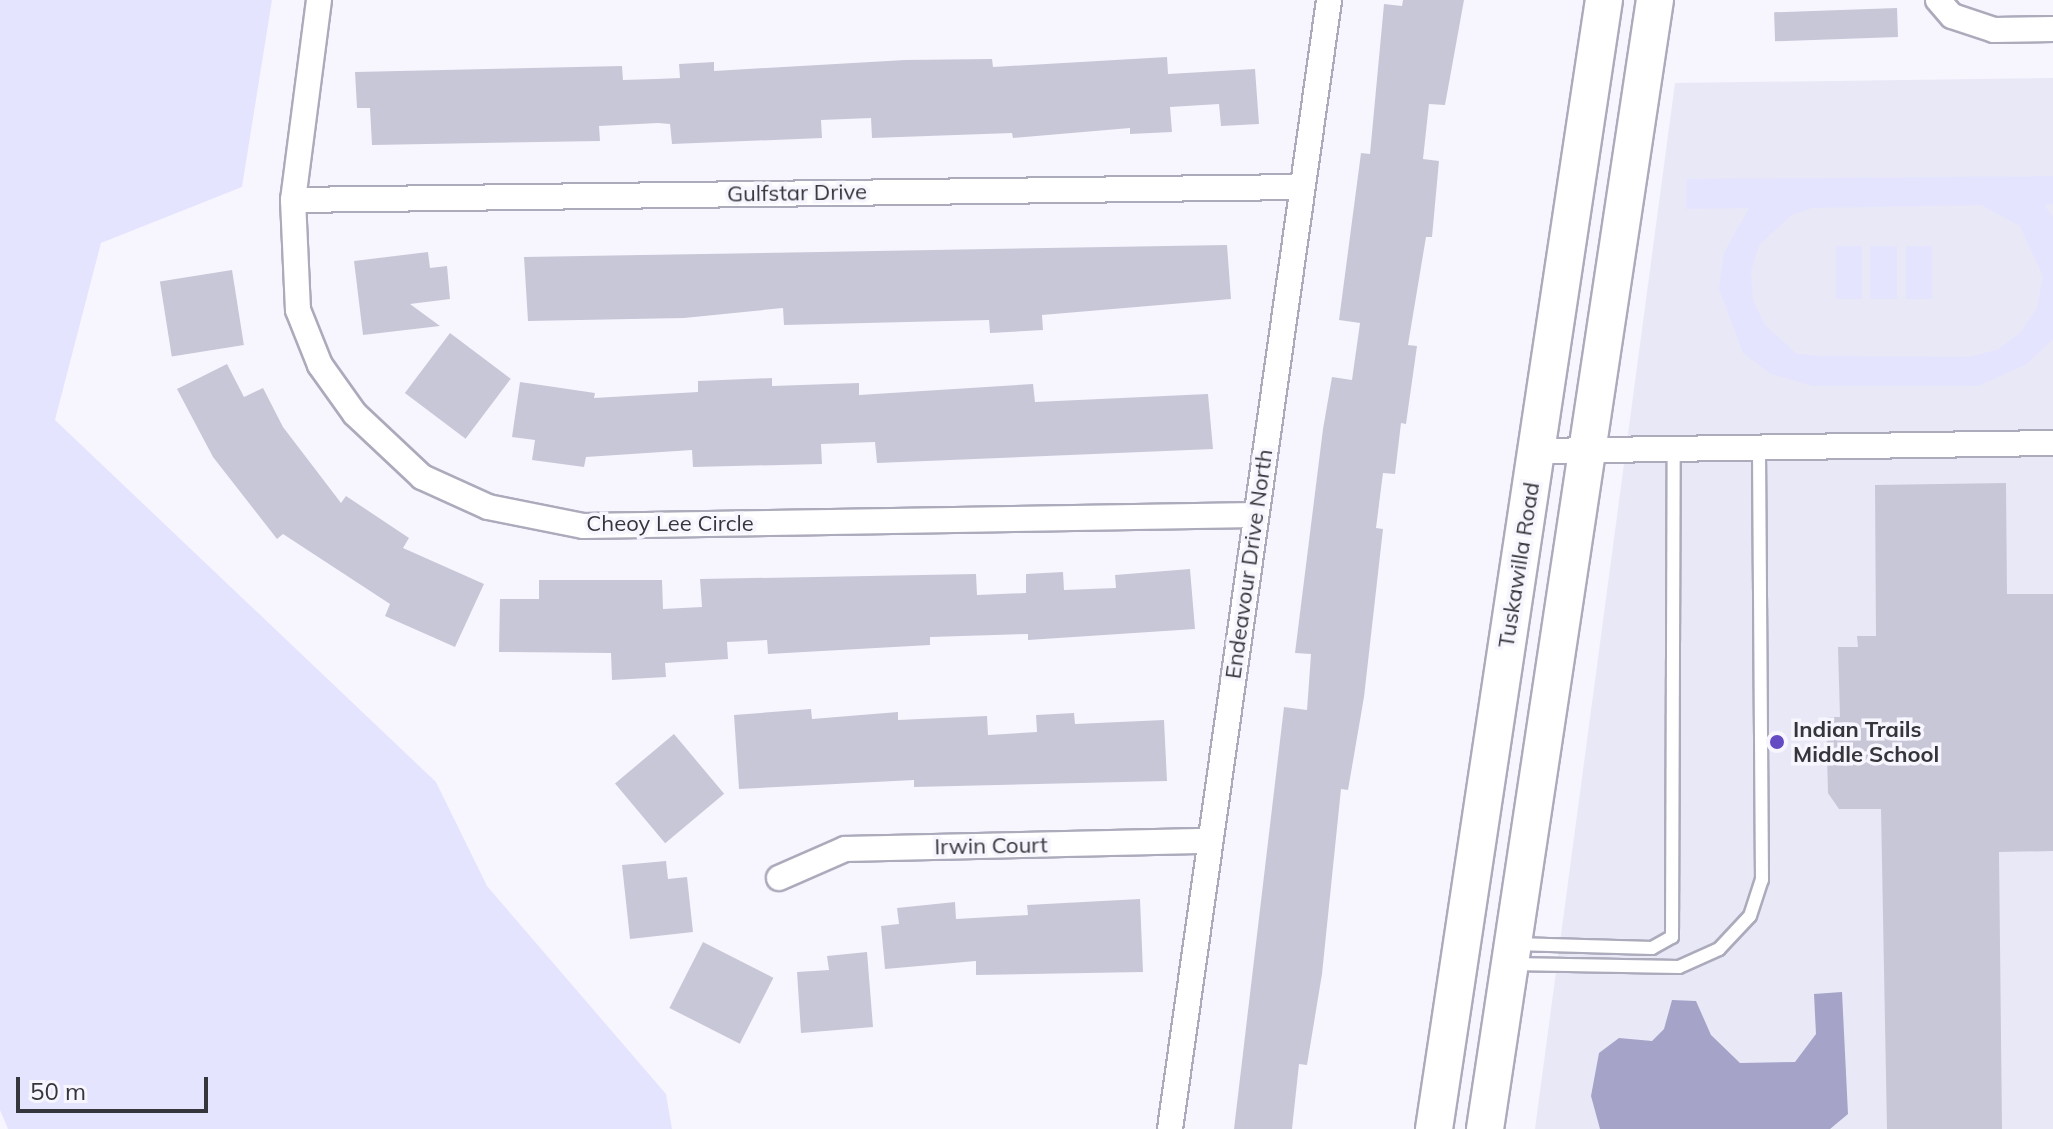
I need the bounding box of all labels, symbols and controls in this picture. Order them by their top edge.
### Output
street label: Gulfstar Drive [727,179,867,207]
street label: Endeavour Drive North [1220,447,1278,681]
street label: Tuskawilla Road [1493,480,1545,650]
street label: Cheoy Lee Circle [586,511,754,537]
place label: Indian Trails Middle School [1793,716,1939,768]
marker: Indian Trails Middle School [1768,733,1786,751]
street label: Irwin Court [934,832,1048,860]
scale bar [20,1061,212,1111]
text: 50 m [30,1076,86,1106]

